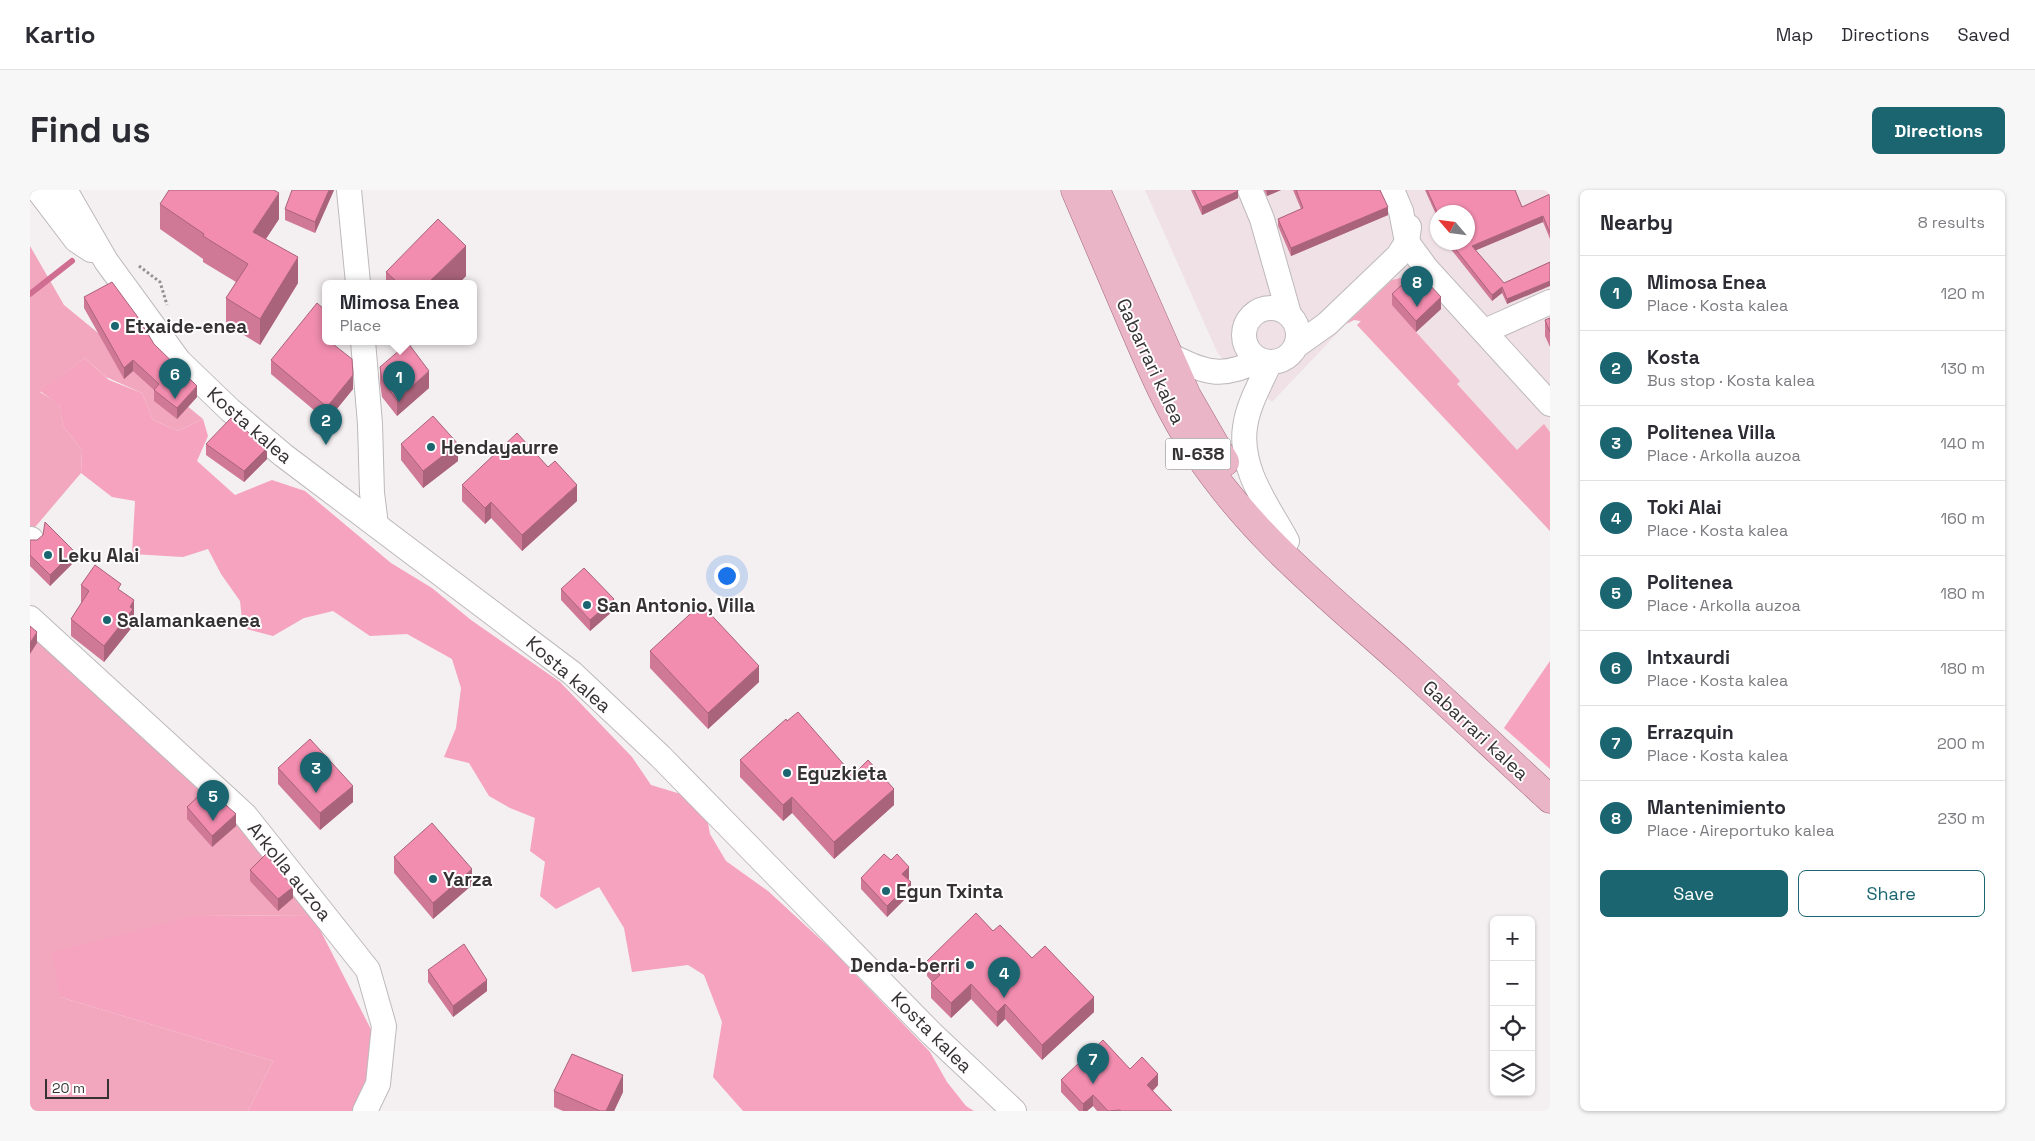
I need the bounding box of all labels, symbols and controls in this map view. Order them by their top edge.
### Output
text: Kartio [25,19,95,50]
text: Map [1776,23,1813,46]
text: Directions [1841,23,1930,46]
text: Saved [1958,23,2010,46]
button: Directions [1872,107,2005,154]
text: Find us [30,108,151,152]
north arrow [1430,205,1475,250]
text: Nearby [1600,209,1673,236]
text: 8 results [1918,212,1985,233]
pin: 8 [1401,266,1433,307]
text: Mimosa Enea [1647,270,1767,295]
popup [322,280,477,345]
text: 1 [1612,283,1620,304]
text: 120 m [1941,283,1985,304]
text: Mimosa Enea [340,290,459,315]
street label: Gabarrari kalea [1110,294,1191,428]
text: Place · Kosta kalea [1647,295,1788,316]
place label: Etxaide-enea [125,314,247,339]
text: Place [340,315,381,336]
marker: Etxaide-enea [109,320,121,332]
text: Kosta [1647,345,1700,370]
pin: 6 [159,358,191,399]
text: 2 [1611,358,1621,379]
text: 130 m [1941,358,1985,379]
pin: 1 [383,361,415,402]
text: Bus stop · Kosta kalea [1647,370,1815,391]
street label: Kosta kalea [202,382,298,469]
pin: 2 [310,404,342,445]
text: Politenea Villa [1647,420,1775,445]
text: 3 [1611,433,1621,454]
text: 140 m [1940,433,1985,454]
place label: Hendayaurre [441,435,559,460]
road number: N-638 [1166,438,1230,470]
marker: Hendayaurre [425,441,437,453]
text: Place · Arkolla auzoa [1647,445,1801,466]
text: Toki Alai [1647,495,1722,520]
text: 4 [1611,508,1621,529]
text: 160 m [1940,508,1985,529]
text: Place · Kosta kalea [1647,520,1788,541]
place label: Leku Alai [58,543,139,568]
marker: Leku Alai [42,549,54,561]
your location [714,563,740,589]
text: Politenea [1647,570,1733,595]
text: 5 [1611,583,1621,604]
text: 180 m [1940,583,1985,604]
place label: San Antonio, Villa [597,593,755,618]
text: Place · Arkolla auzoa [1647,595,1801,616]
marker: San Antonio, Villa [581,599,593,611]
place label: Salamankaenea [117,608,260,633]
marker: Salamankaenea [101,614,113,626]
street label: Kosta kalea [521,631,617,718]
text: Intxaurdi [1647,645,1730,670]
text: 6 [1611,658,1621,679]
text: 180 m [1940,658,1985,679]
text: Place · Kosta kalea [1647,670,1788,691]
street label: Gabarrari kalea [1417,675,1534,786]
text: Errazquin [1647,720,1734,745]
text: 7 [1612,733,1620,754]
text: 200 m [1937,733,1985,754]
text: Place · Kosta kalea [1647,745,1788,766]
pin: 3 [300,752,332,793]
place label: Eguzkieta [797,761,887,786]
marker: Eguzkieta [781,767,793,779]
pin: 5 [197,780,229,821]
text: Mantenimiento [1647,795,1786,820]
text: 8 [1611,808,1621,829]
text: 230 m [1938,808,1985,829]
street label: Arkolla auzoa [242,817,337,926]
text: Place · Aireportuko kalea [1647,820,1835,841]
place label: Yarza [443,867,493,892]
button: Save [1600,870,1788,917]
button: Share [1798,870,1985,917]
marker: Yarza [427,873,439,885]
place label: Egun Txinta [896,879,1003,904]
marker: Egun Txinta [880,885,892,897]
map controls [1490,916,1535,1096]
button: + [1490,916,1535,961]
place label: Denda-berri [850,953,960,978]
pin: 4 [988,957,1020,998]
marker: Denda-berri [964,959,976,971]
button: − [1490,961,1535,1006]
street label: Kosta kalea [886,986,978,1078]
button: locate [1490,1006,1535,1051]
pin: 7 [1077,1043,1109,1084]
button: layers [1490,1051,1535,1096]
scale bar [45,1076,109,1099]
text: 20 m [52,1079,85,1097]

